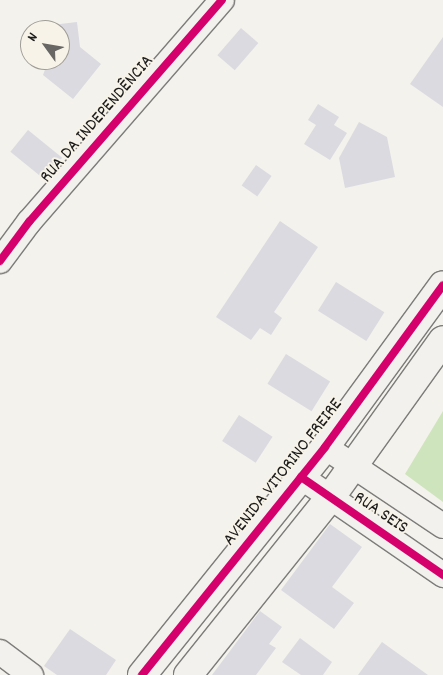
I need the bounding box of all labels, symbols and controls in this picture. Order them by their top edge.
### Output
north arrow [20,20,70,70]
text: N [23,29,43,46]
street label: RUA DA INDEPENDÊNCIA [37,52,159,188]
street label: AVENIDA VITORINO FREIRE [220,395,348,551]
street label: RUA SEIS [349,488,411,540]

